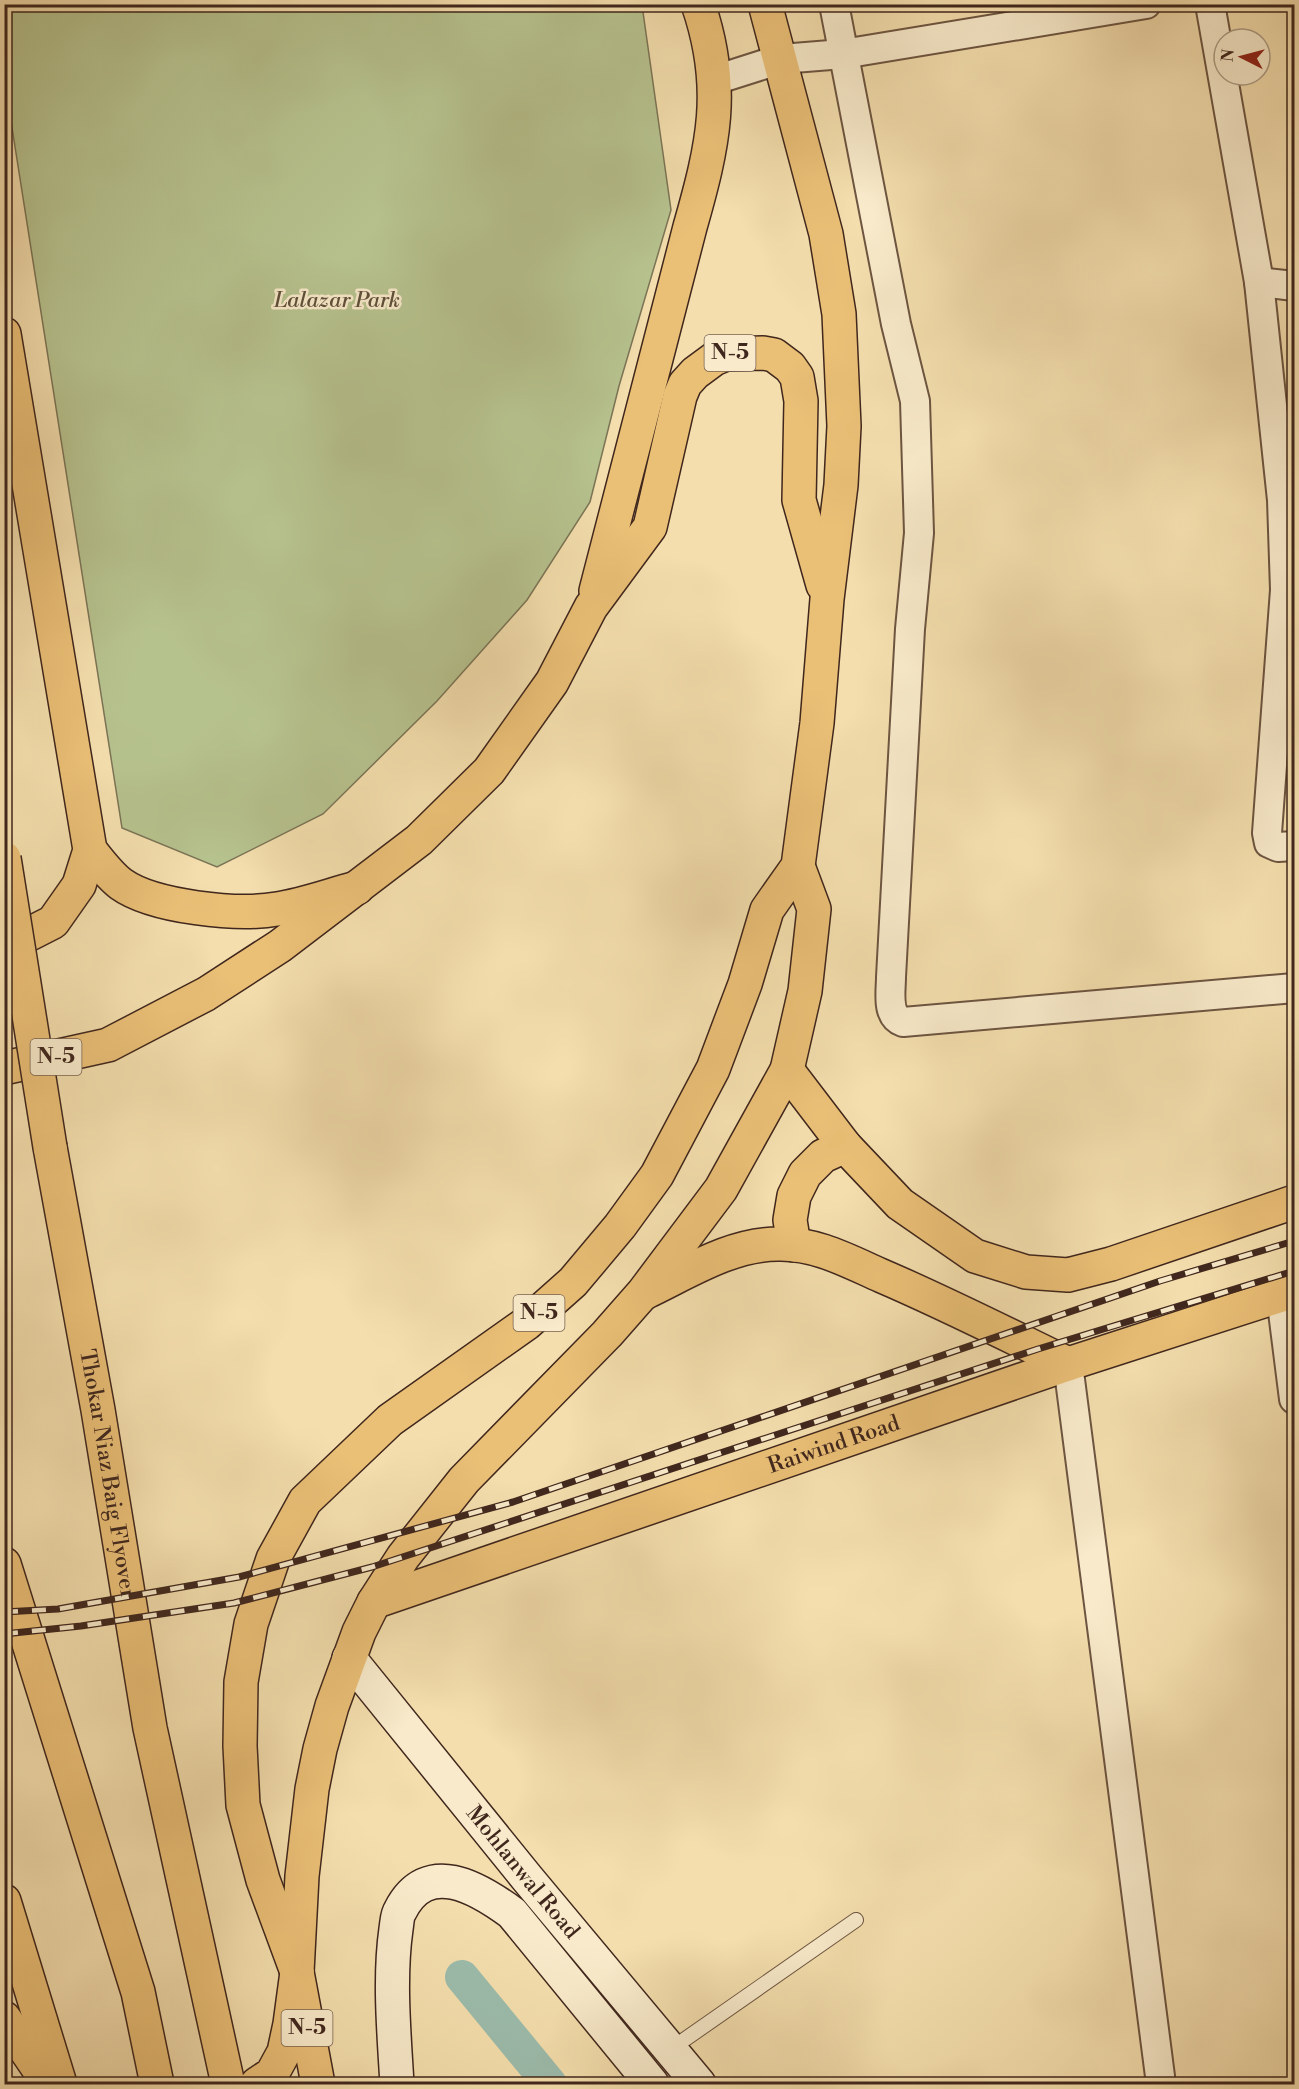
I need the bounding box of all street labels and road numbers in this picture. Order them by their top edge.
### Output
road number: N-5 [704,335,756,371]
road number: N-5 [31,1039,82,1075]
road number: N-5 [514,1295,564,1331]
street label: Thokar Niaz Baig Flyover [74,1347,142,1600]
street label: Raiwind Road [764,1409,904,1479]
street label: Mohlanwal Road [460,1800,586,1945]
road number: N-5 [282,2010,332,2046]

